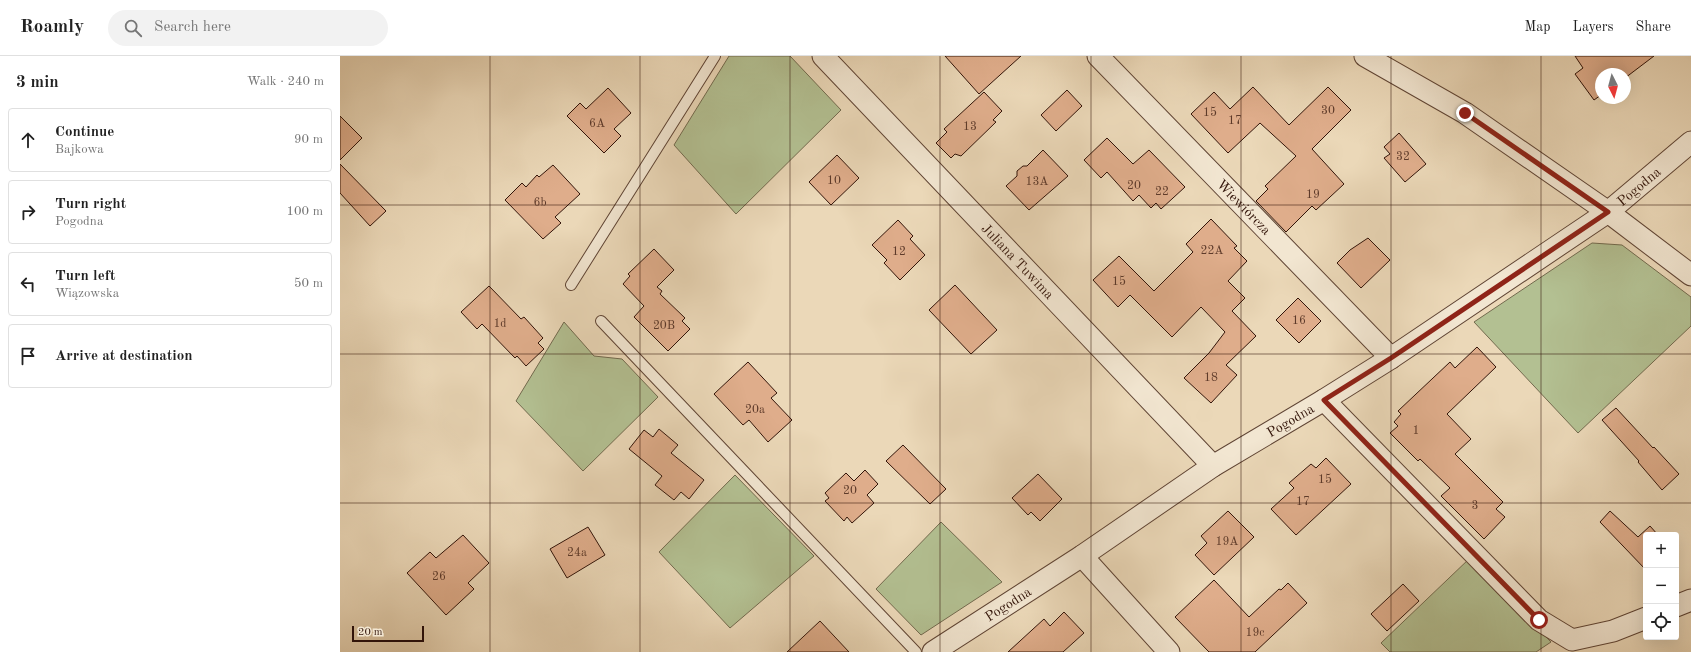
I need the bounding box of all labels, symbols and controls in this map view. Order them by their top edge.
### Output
search box [108,10,388,46]
icon: search [122,17,144,39]
text: Roamly [20,18,84,37]
text: Search here [154,20,231,35]
text: Map [1525,20,1551,34]
text: Layers [1573,20,1614,34]
text: Share [1636,20,1671,34]
north arrow [1595,68,1631,104]
text: 3 min [16,74,59,91]
text: Walk · 240 m [247,75,324,88]
route end [1456,104,1474,122]
house number: 30 [1321,105,1335,117]
house number: 15 [1203,106,1217,119]
house number: 17 [1228,115,1242,127]
house number: 6A [589,118,605,130]
house number: 13 [963,121,977,133]
text: Continue [55,125,114,140]
icon: ahead [17,129,39,151]
text: 90 m [294,133,323,146]
text: Bajkowa [55,143,104,156]
house number: 32 [1396,151,1410,163]
street label: Pogodna [1615,165,1664,209]
house number: 10 [827,175,841,187]
house number: 13A [1025,176,1049,188]
street label: Wiewiórcza [1214,177,1273,238]
house number: 20 [1127,180,1141,192]
house number: 22 [1155,186,1169,198]
house number: 19 [1306,189,1320,201]
text: Turn right [55,197,126,212]
house number: 6b [533,197,547,209]
icon: right [17,201,39,223]
text: 100 m [286,205,323,218]
text: Pogodna [55,215,103,228]
street label: Juliana Tuwima [978,221,1056,302]
house number: 22A [1200,245,1224,257]
house number: 12 [892,246,906,258]
text: Turn left [55,269,115,284]
icon: left [17,273,39,295]
house number: 15 [1112,275,1126,288]
text: 50 m [294,277,323,290]
text: Wiązowska [55,287,119,300]
house number: 16 [1292,315,1306,327]
house number: 1d [493,318,507,330]
house number: 20B [653,320,675,332]
icon: arrive [17,345,39,367]
text: Arrive at destination [55,349,193,364]
house number: 18 [1204,372,1218,384]
street label: Pogodna [1265,402,1317,440]
house number: 20a [745,404,765,416]
house number: 1 [1413,425,1419,437]
house number: 15 [1318,473,1332,486]
house number: 20 [843,485,857,497]
house number: 17 [1296,496,1310,508]
house number: 3 [1472,500,1478,512]
map controls [1643,532,1679,640]
button: + [1643,532,1679,568]
house number: 19A [1215,536,1239,548]
house number: 24a [567,547,587,559]
button: − [1643,568,1679,604]
house number: 26 [432,571,446,583]
street label: Pogodna [983,585,1034,625]
button: locate [1643,604,1679,640]
route start [1530,611,1548,629]
scale bar [352,624,424,643]
text: 20 m [358,627,383,638]
house number: 19c [1245,627,1265,639]

